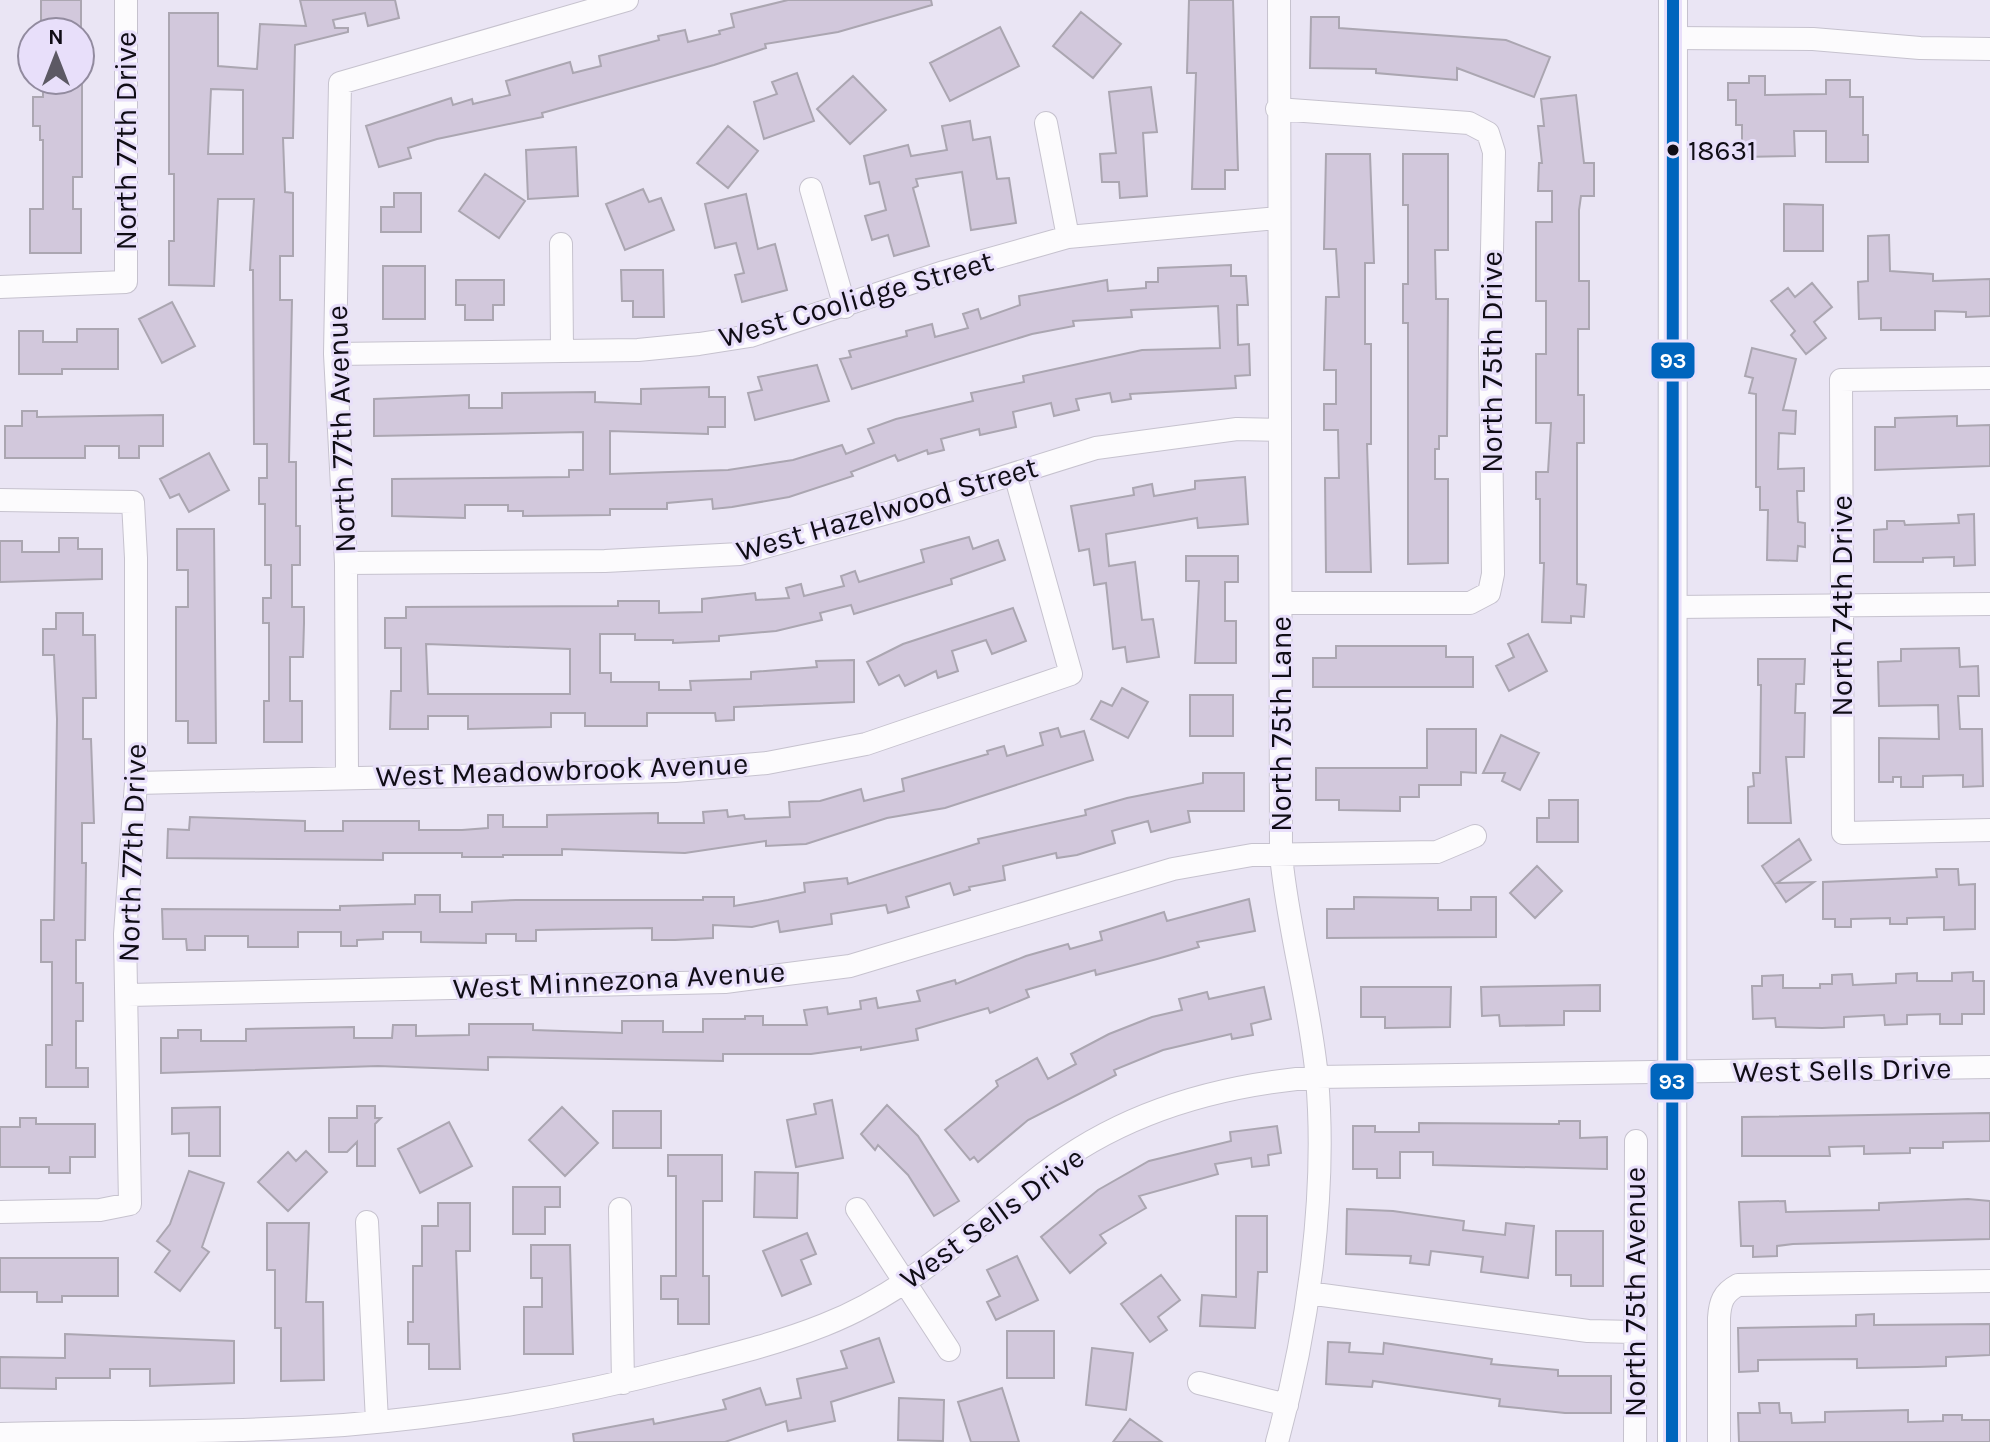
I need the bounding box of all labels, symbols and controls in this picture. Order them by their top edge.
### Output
north arrow [16,16,96,96]
text: N [48,24,64,50]
street label: North 77th Drive [108,31,144,251]
place label: 18631 [1688,134,1756,167]
marker: 18631 [1665,142,1681,158]
street label: West Coolidge Street [715,243,997,355]
street label: North 75th Drive [1474,251,1510,473]
street label: North 77th Avenue [319,305,363,553]
line badge: 93 [1650,341,1696,380]
text: 93 [1659,348,1687,374]
street label: West Hazelwood Street [732,449,1042,569]
street label: North 74th Drive [1824,495,1860,717]
street label: North 75th Lane [1263,616,1299,832]
street label: North 77th Drive [110,743,154,963]
street label: West Meadowbrook Avenue [375,746,749,794]
street label: West Minnezona Avenue [452,953,786,1007]
street label: West Sells Drive [1732,1050,1952,1090]
line badge: 93 [1649,1062,1695,1101]
text: 93 [1658,1069,1686,1095]
street label: West Sells Drive [893,1139,1091,1297]
street label: North 75th Avenue [1617,1167,1653,1417]

